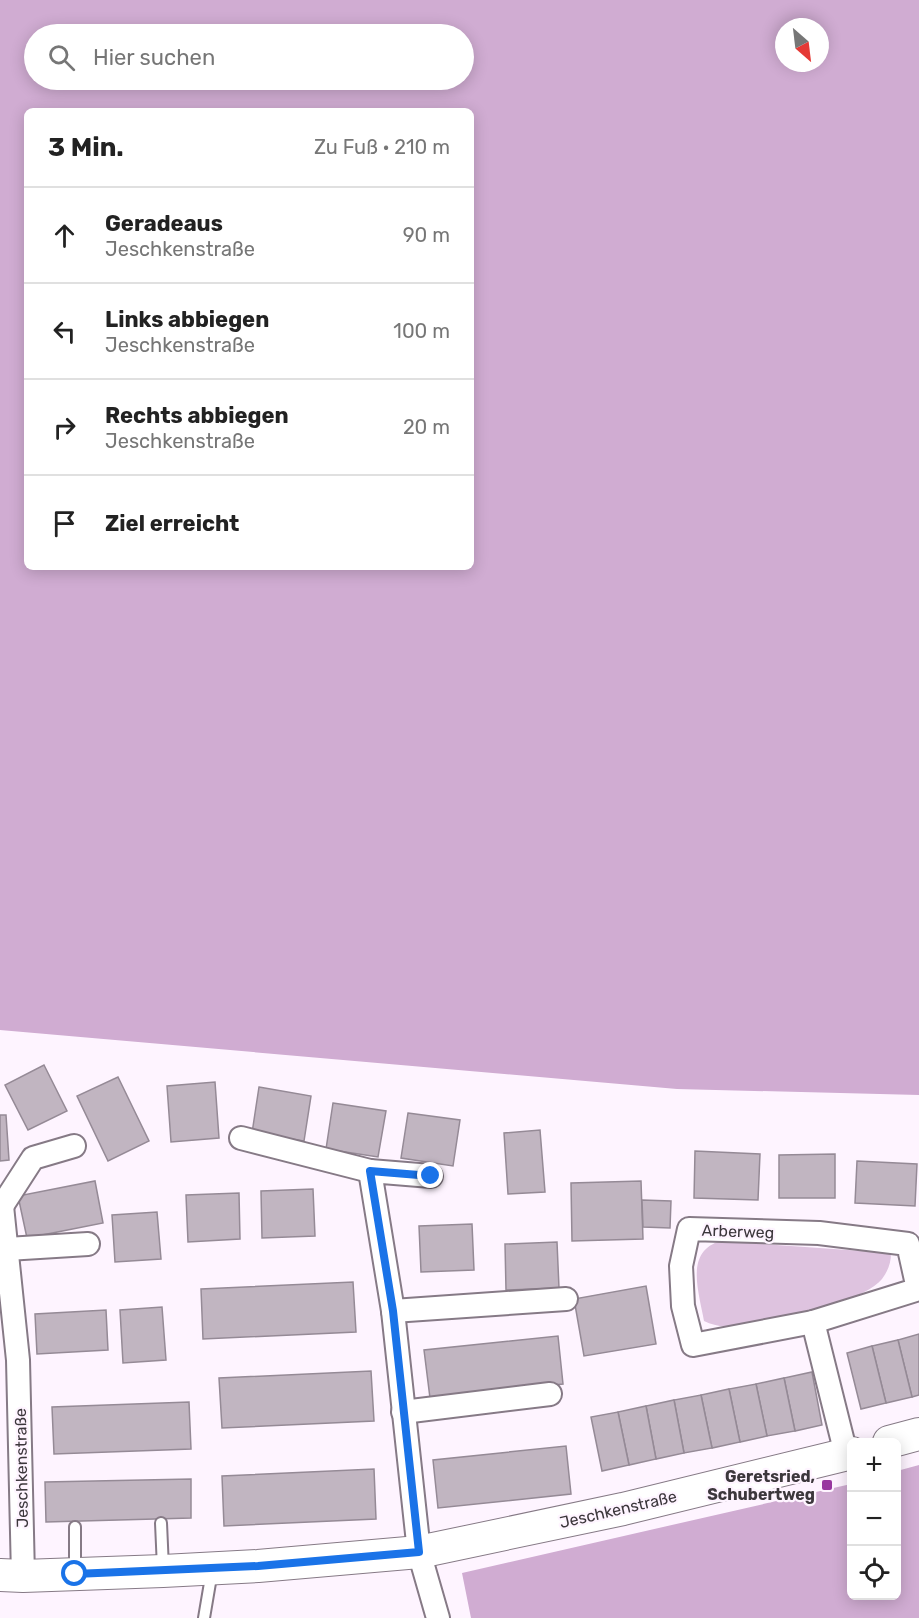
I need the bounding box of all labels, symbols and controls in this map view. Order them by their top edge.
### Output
north arrow [775,18,829,72]
search box [24,24,474,90]
icon: search [45,41,78,74]
text: Hier suchen [93,44,215,71]
text: 3 Min. [48,132,124,163]
text: Zu Fuß · 210 m [314,135,450,159]
text: Geradeaus [105,210,223,237]
icon: ahead [48,219,81,252]
text: 90 m [403,223,450,247]
text: Jeschkenstraße [105,237,255,261]
text: Links abbiegen [105,306,269,333]
icon: left [48,315,81,348]
text: 100 m [393,319,450,343]
text: Jeschkenstraße [105,333,255,357]
text: Rechts abbiegen [105,402,289,429]
icon: right [48,411,81,444]
text: 20 m [403,415,450,439]
text: Jeschkenstraße [105,429,255,453]
icon: arrive [48,507,81,540]
text: Ziel erreicht [105,510,239,537]
route end [417,1162,443,1188]
street label: Arberweg [701,1221,775,1242]
street label: Jeschkenstraße [11,1408,32,1528]
map controls [847,1438,901,1600]
button: + [847,1438,901,1492]
place label: Geretsried, Schubertweg [707,1467,815,1504]
marker: Geretsried, Schubertweg [820,1478,834,1492]
street label: Jeschkenstraße [558,1487,679,1532]
button: − [847,1492,901,1546]
button: locate [847,1546,901,1600]
route start [61,1560,87,1586]

